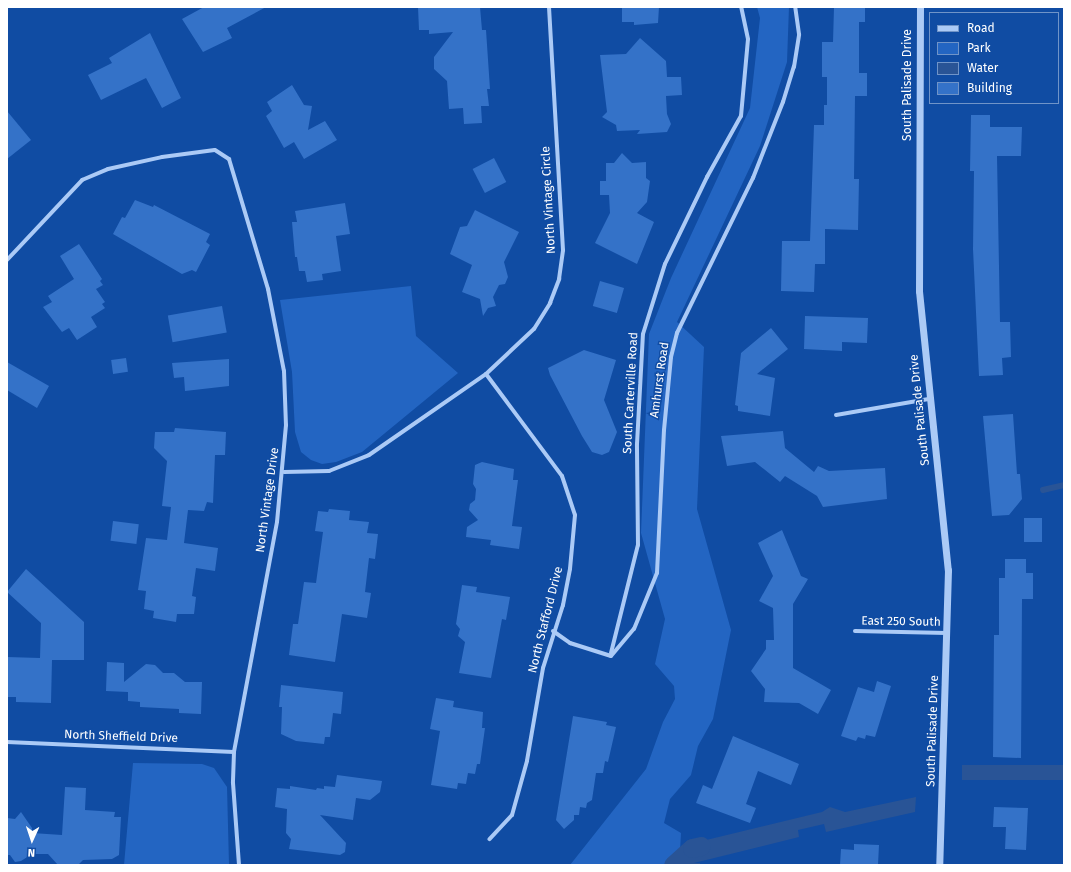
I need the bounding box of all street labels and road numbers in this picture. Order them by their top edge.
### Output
street label: South Palisade Drive [901,29,915,141]
street label: North Vintage Circle [539,146,559,254]
street label: South Carterville Road [621,332,641,454]
street label: Amhurst Road [648,341,672,419]
street label: South Palisade Drive [907,354,933,466]
street label: North Vintage Drive [253,446,283,554]
street label: North Stafford Drive [526,565,566,675]
street label: East 250 South [861,614,941,630]
street label: South Palisade Drive [924,675,942,787]
street label: North Sheffield Drive [64,728,178,746]

